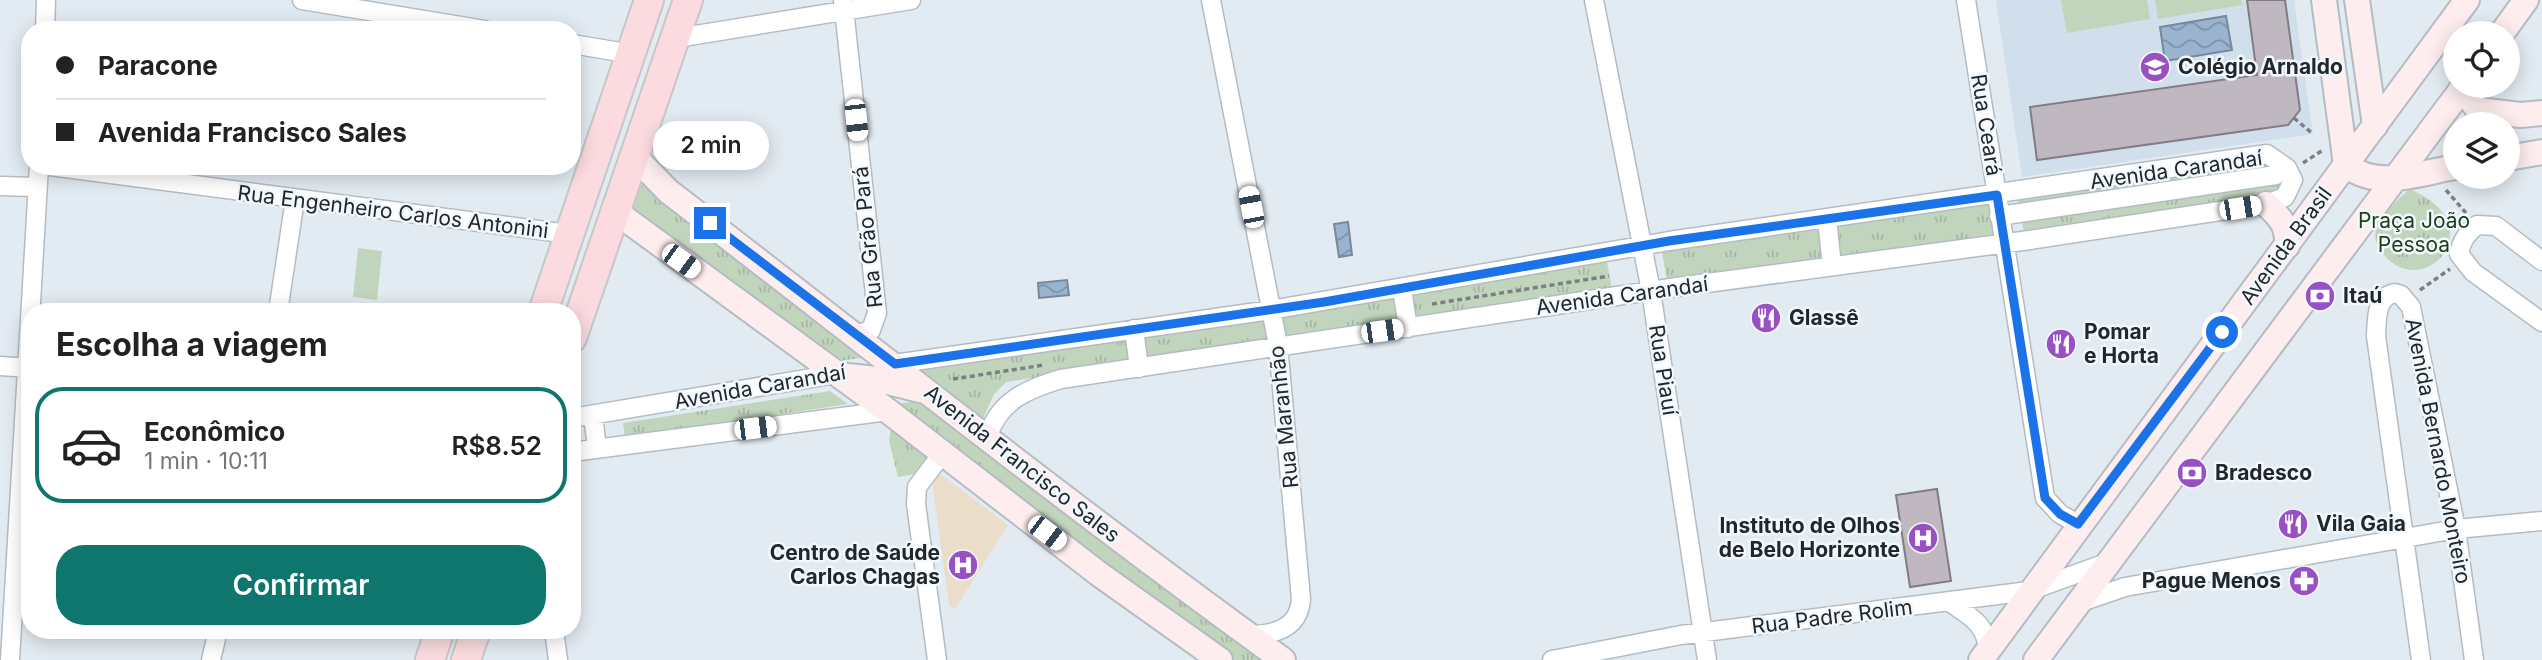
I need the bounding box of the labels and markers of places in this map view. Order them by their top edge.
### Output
school or university icon: Colégio Arnaldo [2138,50,2172,84]
place label: Colégio Arnaldo [2178,54,2343,79]
bank icon: Itaú [2303,279,2337,313]
place label: Itaú [2343,283,2382,308]
restaurant icon: Glassê [1749,301,1783,335]
place label: Glassê [1789,305,1859,330]
place label: Pomar e Horta [2084,319,2159,368]
restaurant icon: Pomar e Horta [2044,327,2078,361]
bank icon: Bradesco [2175,456,2209,490]
place label: Bradesco [2215,460,2312,485]
restaurant icon: Vila Gaia [2276,507,2310,541]
place label: Vila Gaia [2316,511,2406,536]
place label: Instituto de Olhos de Belo Horizonte [1719,513,1900,562]
hospital icon: Instituto de Olhos de Belo Horizonte [1906,521,1940,555]
place label: Centro de Saúde Carlos Chagas [770,540,940,589]
hospital icon: Centro de Saúde Carlos Chagas [946,548,980,582]
pharmacy icon: Pague Menos [2287,564,2321,598]
place label: Pague Menos [2142,568,2281,593]

